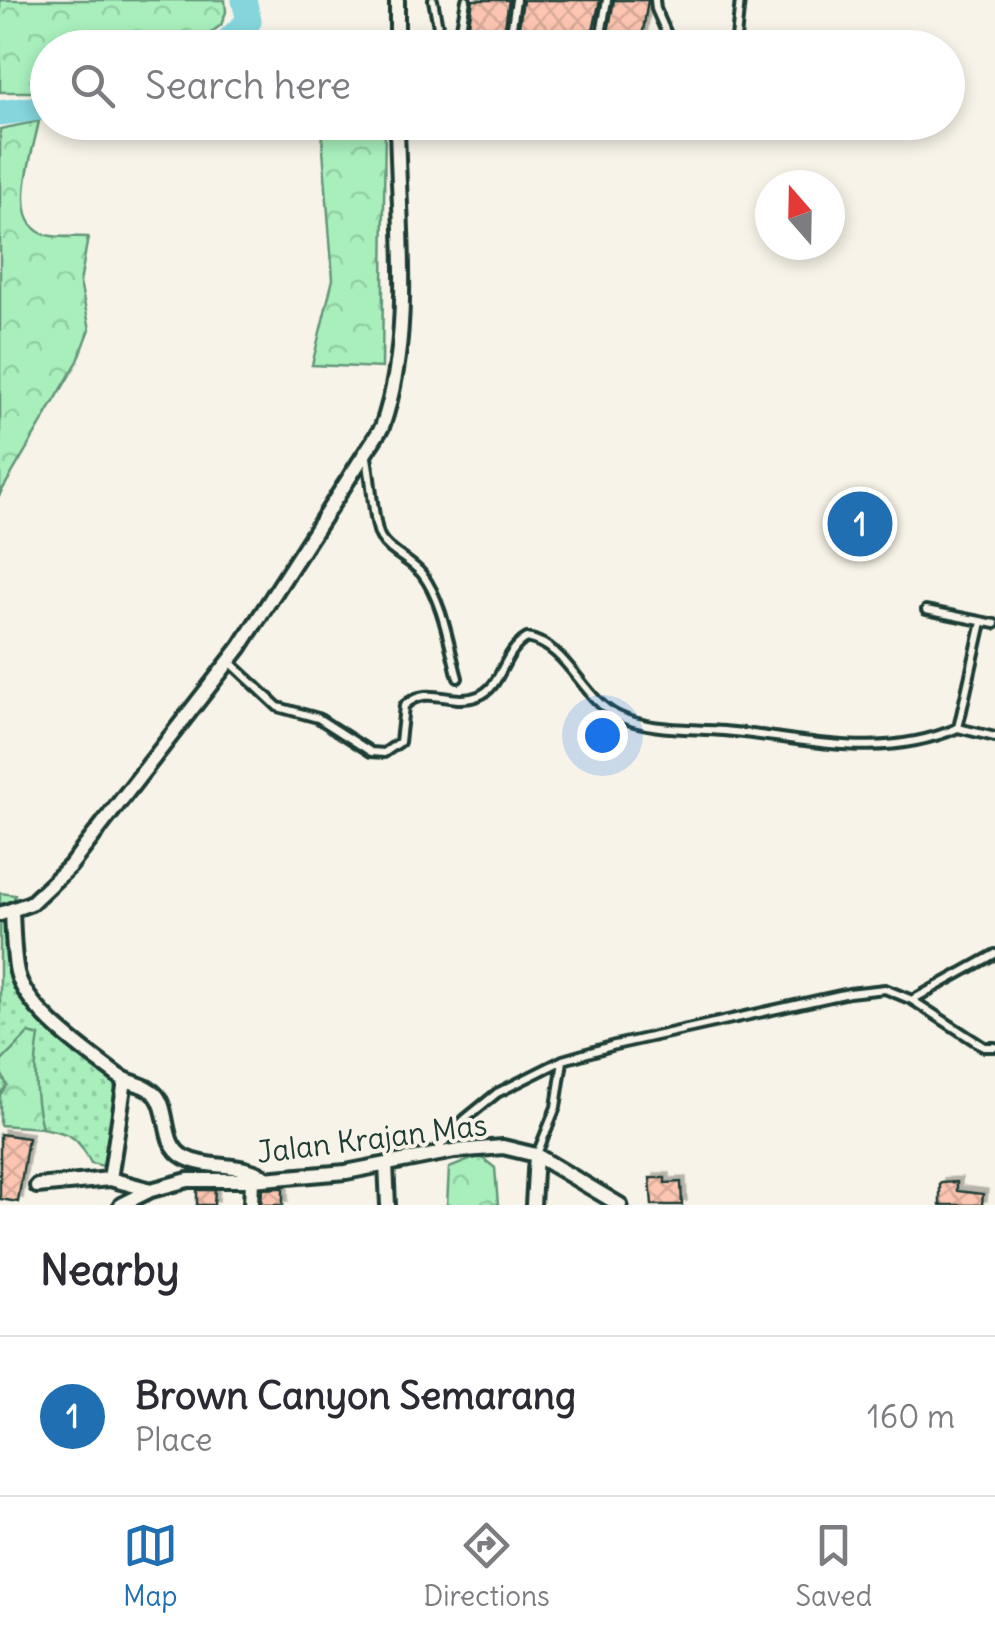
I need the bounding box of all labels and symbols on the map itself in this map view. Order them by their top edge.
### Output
north arrow [755,170,845,260]
pin: 1 [828,486,892,562]
your location [577,710,628,761]
street label: Jalan Krajan Mas [255,1105,489,1171]

